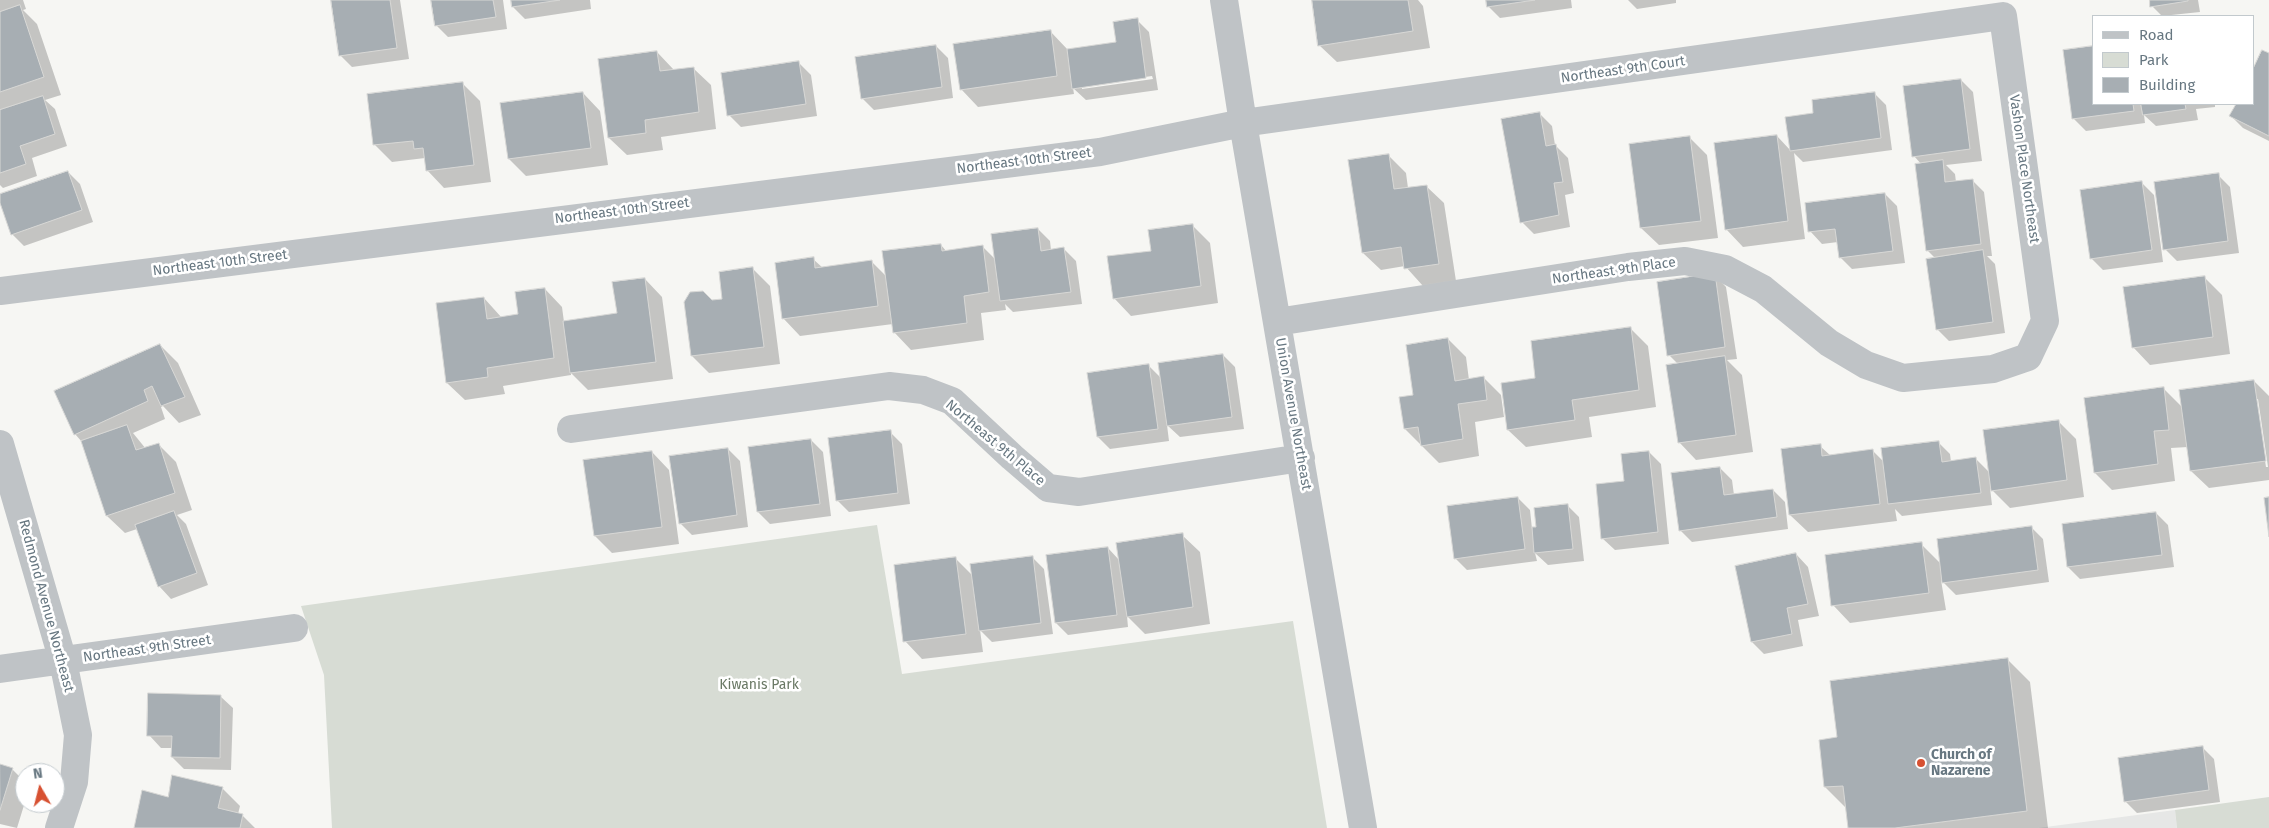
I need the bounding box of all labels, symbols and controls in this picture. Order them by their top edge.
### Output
legend [2092,15,2254,105]
text: Road [2139,26,2174,44]
text: Park [2139,51,2169,69]
street label: Northeast 9th Court [1560,53,1686,87]
text: Building [2139,76,2195,94]
street label: Vashon Place Northeast [2005,94,2043,244]
street label: Northeast 10th Street [956,144,1092,178]
street label: Northeast 10th Street [554,194,690,228]
street label: Northeast 10th Street [152,246,288,280]
street label: Northeast 9th Place [1551,254,1677,288]
street label: Union Avenue Northeast [1271,336,1315,492]
street label: Northeast 9th Place [942,396,1048,490]
street label: Redmond Avenue Northeast [15,518,77,694]
street label: Northeast 9th Street [82,632,212,666]
park label: Kiwanis Park [719,677,799,693]
place label: Church of Nazarene [1931,747,1991,780]
marker: Church of Nazarene [1915,757,1927,769]
north arrow [15,763,65,813]
text: N [32,765,44,783]

